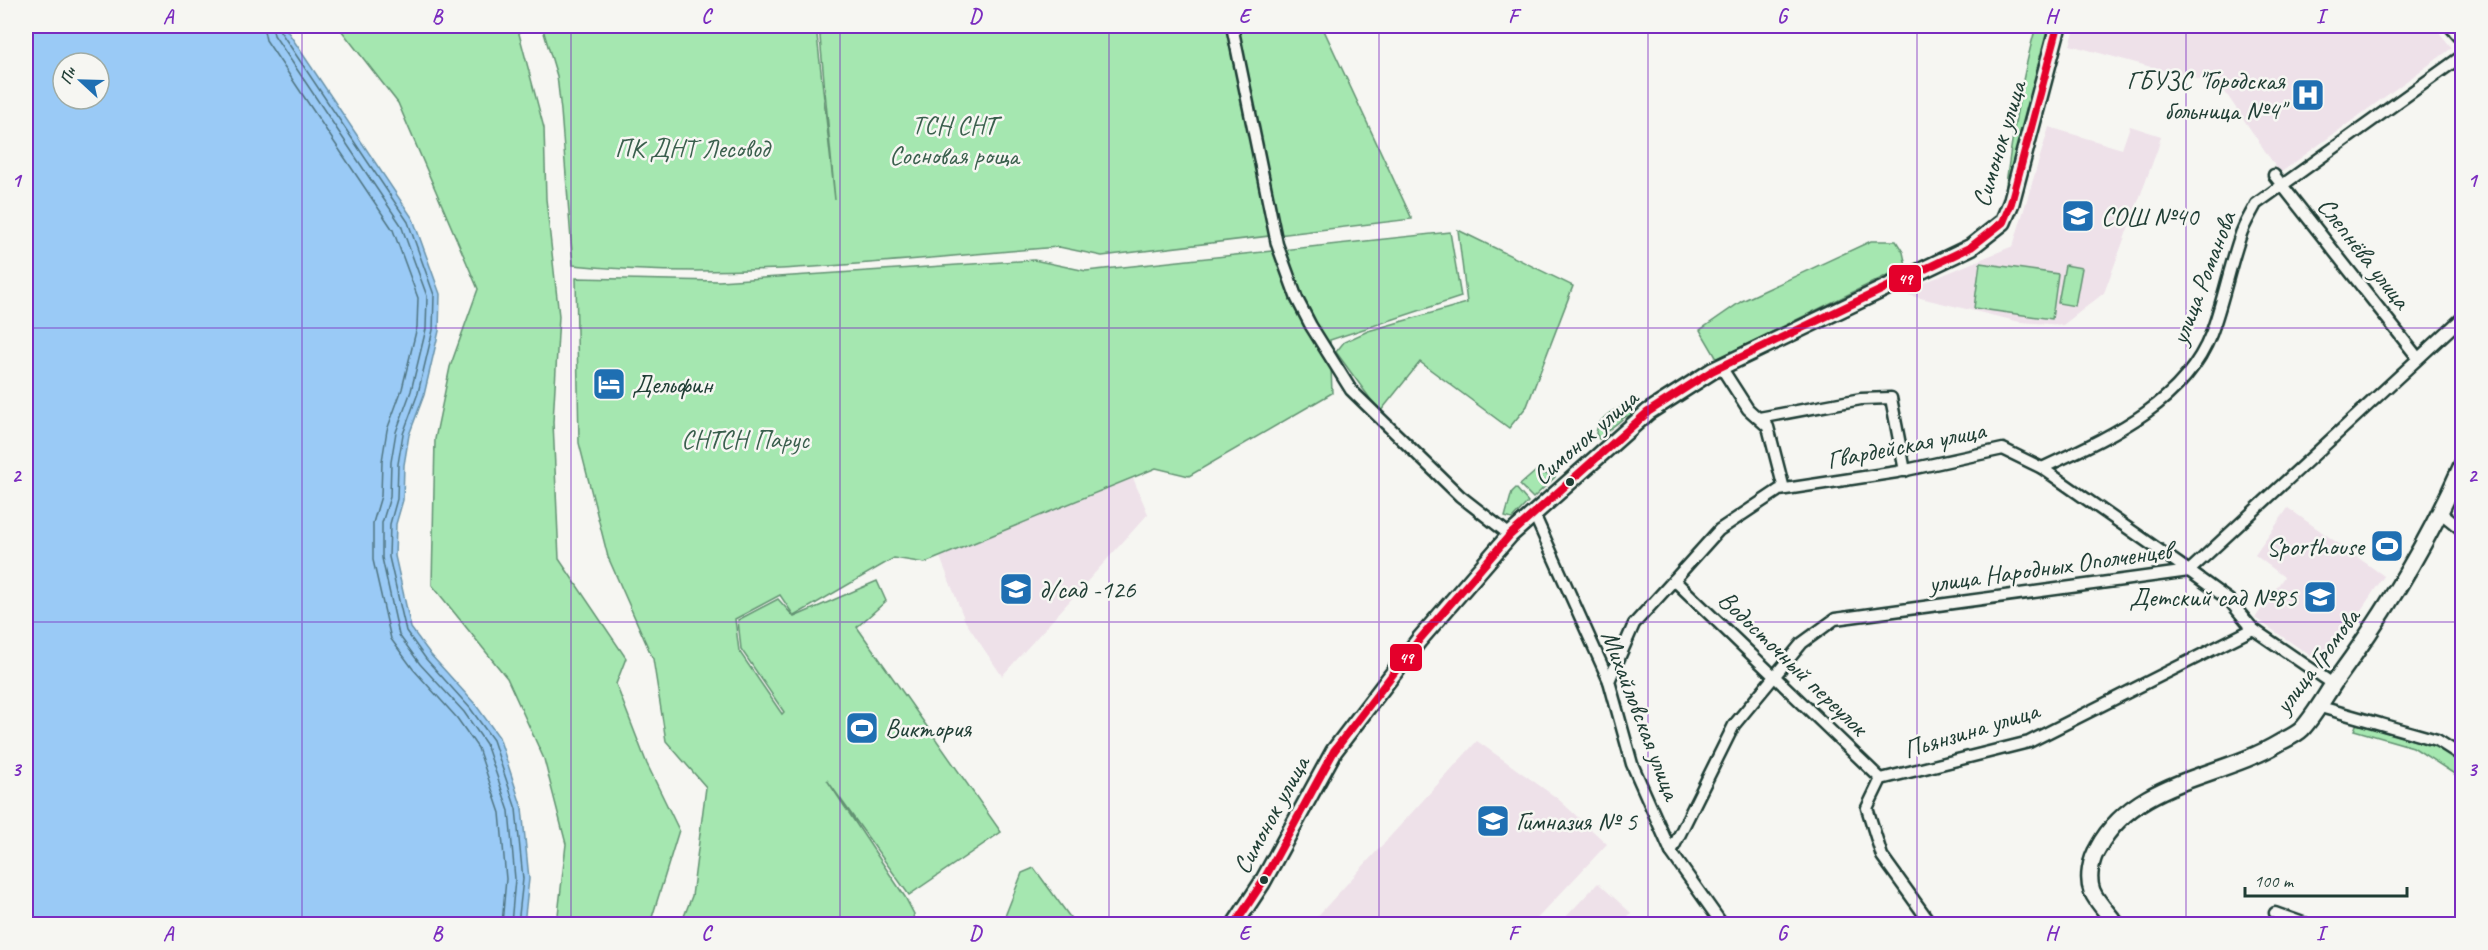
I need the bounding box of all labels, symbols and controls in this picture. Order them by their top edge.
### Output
text: A [163,4,175,29]
text: B [432,4,444,29]
text: C [701,4,713,29]
text: D [969,4,983,29]
text: E [1239,4,1253,29]
text: F [1508,4,1522,29]
text: G [1777,4,1790,29]
text: H [2045,4,2060,29]
text: I [2316,4,2329,29]
north arrow [51,51,111,111]
text: Пн [56,63,81,87]
place label: ГБУЗС "Городская больница №4" [2127,64,2290,127]
street label: Симонок улица [1964,75,2034,211]
hospital icon: ГБУЗС "Городская больница №4" [2290,77,2326,113]
park label: ТСН СНТ Сосновая роща [889,109,1021,172]
park label: ПК ДНТ Лесовод [615,132,772,165]
text: 1 [12,168,23,193]
text: 1 [2468,168,2479,193]
street label: Слепнёва улица [2310,190,2419,317]
school or university icon: СОШ №40 [2060,198,2096,234]
place label: СОШ №40 [2101,200,2201,233]
street label: улица Романова [2162,205,2244,351]
line badge: 49 [1888,264,1922,293]
text: 49 [1898,269,1914,289]
hotel icon: Дельфин [591,366,627,402]
place label: Дельфин [632,368,714,401]
street label: Симонок улица [1525,381,1646,492]
street label: Гвардейская улица [1824,413,1989,477]
park label: СНТСН Парус [681,423,810,456]
text: 2 [12,463,23,488]
text: 2 [2468,463,2479,488]
unlabelled marker [1564,476,1576,488]
sports icon: Sporthouse [2369,528,2405,564]
place label: Sporthouse [2266,530,2367,563]
street label: улица Народных Ополченцев [1925,533,2180,601]
school or university icon: д/сад -126 [998,571,1034,607]
place label: д/сад -126 [1039,573,1137,606]
school or university icon: Детский сад №85 [2302,579,2338,615]
place label: Детский сад №85 [2129,581,2298,614]
street label: Водосточный переулок [1711,583,1877,745]
street label: улица Громова [2266,600,2369,722]
street label: Михайловская улица [1594,626,1689,807]
line badge: 49 [1389,643,1423,672]
text: 49 [1399,648,1415,668]
street label: Пьянзина улица [1899,693,2045,766]
sports icon: Виктория [844,710,880,746]
place label: Виктория [885,712,973,745]
street label: Симонок улица [1225,748,1318,880]
text: 3 [12,757,23,782]
text: 3 [2468,757,2479,782]
school or university icon: Гимназия № 5 [1475,803,1511,839]
place label: Гимназия № 5 [1516,805,1638,838]
scale bar [2245,860,2407,898]
text: 100 m [2254,870,2295,892]
unlabelled marker [1258,874,1270,886]
text: A [163,921,175,946]
text: B [432,921,444,946]
text: C [701,921,713,946]
text: D [969,921,983,946]
text: E [1239,921,1253,946]
text: F [1508,921,1522,946]
text: G [1777,921,1790,946]
text: H [2045,921,2060,946]
text: I [2316,921,2329,946]

